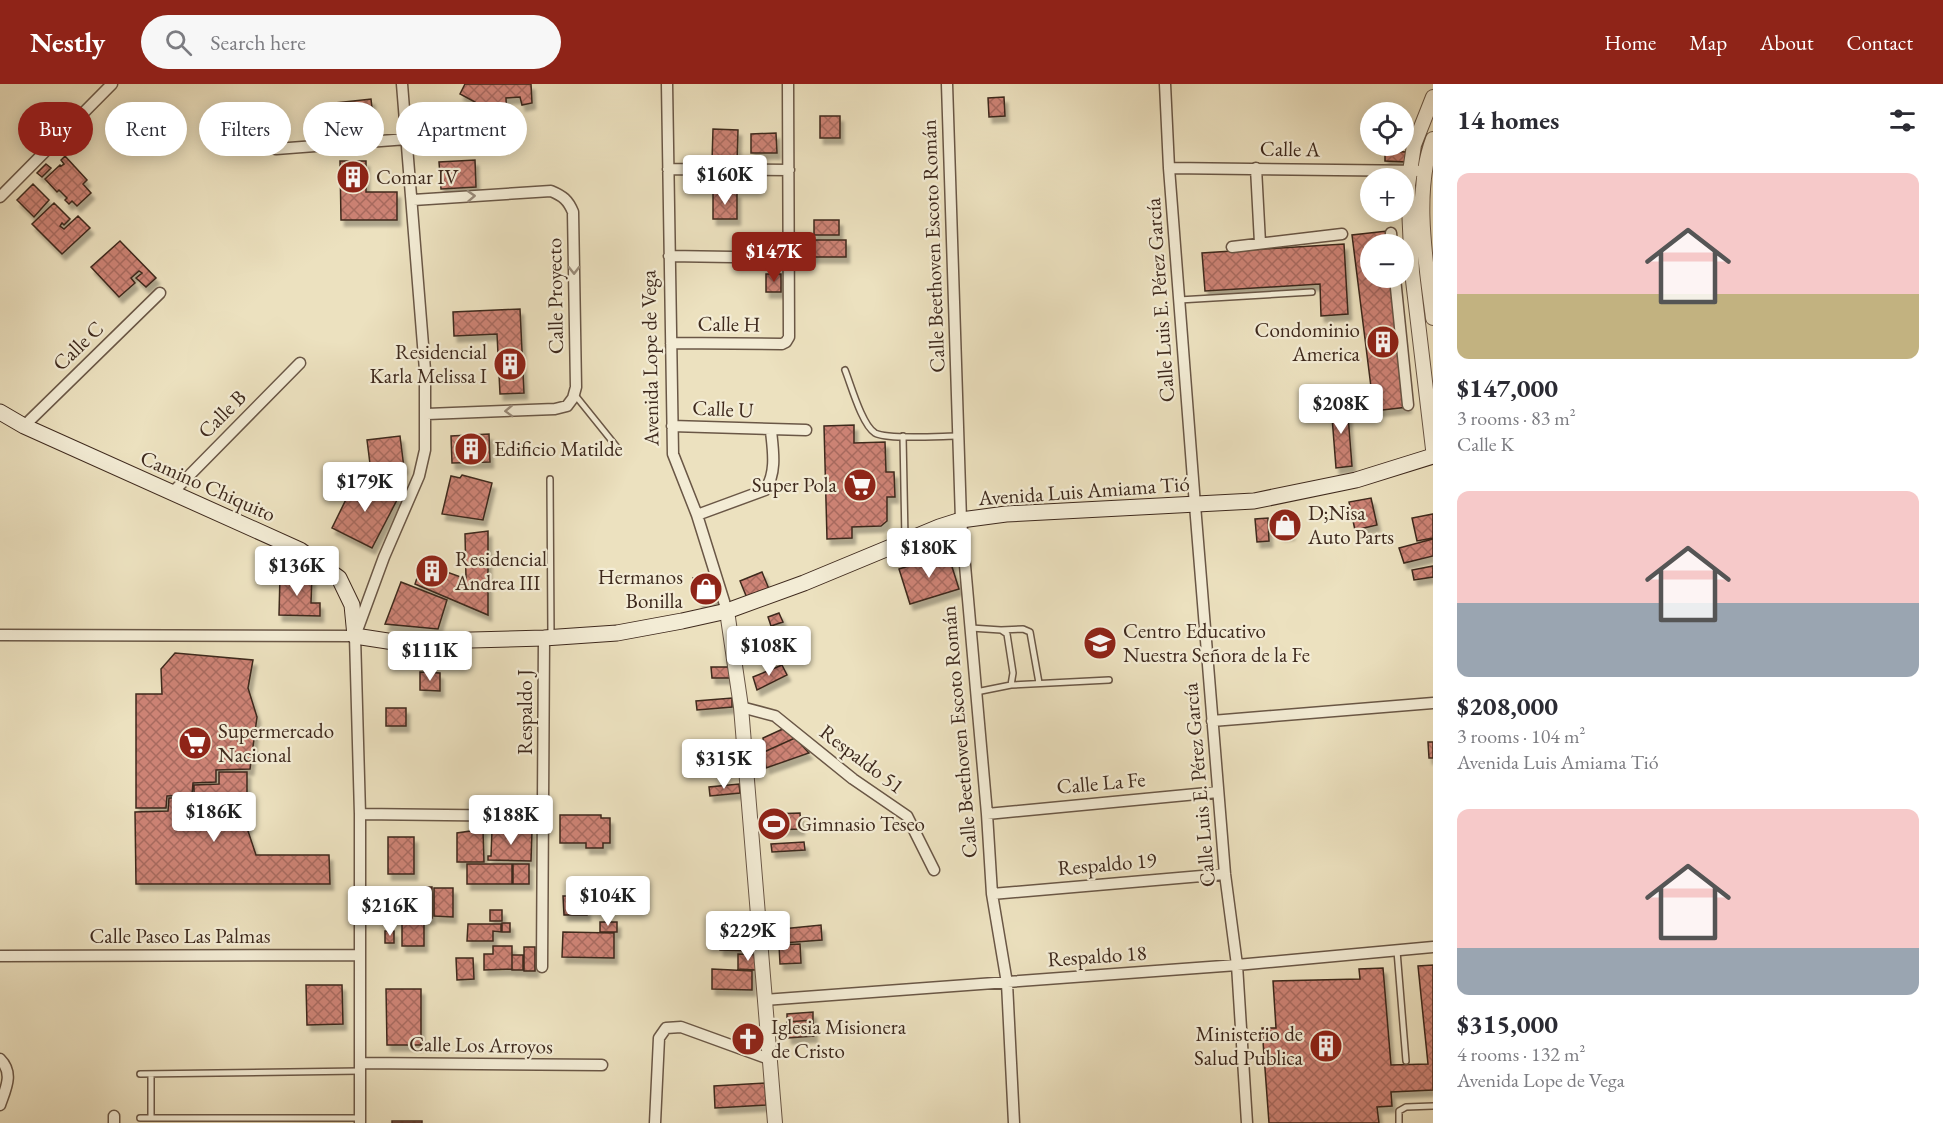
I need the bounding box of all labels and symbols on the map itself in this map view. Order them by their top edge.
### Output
street label: Calle Beethoven Escoto Román [915,119,950,373]
street label: Calle A [1260,134,1321,163]
pin: $160K [683,155,767,206]
building icon: Comar IV [335,159,371,195]
place label: Comar IV [376,163,459,190]
one-way arrow [467,190,476,203]
street label: Calle Luis E. Pérez García [1139,196,1180,403]
pin: $147K [732,232,816,283]
street label: Calle Proyecto [540,238,569,354]
one-way arrow [568,266,580,275]
street label: Avenida Lope de Vega [634,269,665,447]
street label: Calle H [697,309,761,338]
street label: Calle C [46,315,109,376]
place label: Condominio America [1254,316,1361,367]
building icon: Condominio America [1365,324,1401,360]
place label: Residencial Karla Melissa I [370,338,487,389]
building icon: Residencial Karla Melissa I [492,346,528,382]
street label: Calle B [192,384,252,444]
pin: $208K [1299,384,1383,435]
street label: Calle U [692,393,755,424]
one-way arrow [504,404,513,417]
building icon: Edificio Matilde [453,431,489,467]
place label: Edificio Matilde [494,435,623,462]
street label: Camino Chiquito [136,444,280,527]
pin: $179K [323,462,407,513]
supermarket icon: Super Pola [842,467,878,503]
street label: Avenida Luis Amiama Tió [976,470,1191,511]
place label: Super Pola [752,471,838,498]
place label: D;Nisa Auto Parts [1307,499,1394,550]
shop icon: D;Nisa Auto Parts [1267,507,1303,543]
pin: $180K [887,528,971,579]
place label: Residencial Andrea III [454,545,547,596]
pin: $136K [255,546,339,597]
building icon: Residencial Andrea III [414,553,450,589]
place label: Hermanos Bonilla [598,563,684,614]
shop icon: Hermanos Bonilla [688,571,724,607]
street label: Calle Beethoven Escoto Román [934,605,983,859]
place label: Centro Educativo Nuestra Señora de la Fe [1123,617,1310,668]
school or university icon: Centro Educativo Nuestra Señora de la Fe [1082,625,1118,661]
pin: $108K [727,626,811,677]
pin: $111K [388,631,472,682]
street label: Respaldo J [511,669,538,755]
street label: Calle Luis E. Pérez García [1176,681,1221,888]
place label: Supermercado Nacional [218,717,334,768]
street label: Respaldo 51 [815,718,910,799]
supermarket icon: Supermercado Nacional [177,725,213,761]
pin: $315K [682,739,766,790]
street label: Calle La Fe [1055,765,1146,800]
pin: $186K [172,792,256,843]
pin: $188K [469,795,553,846]
sports icon: Gimnasio Teseo [756,806,792,842]
place label: Gimnasio Teseo [797,810,925,837]
street label: Respaldo 19 [1056,846,1158,881]
pin: $104K [566,876,650,927]
pin: $216K [348,886,432,937]
pin: $229K [706,911,790,962]
street label: Calle Paseo Las Palmas [89,922,271,949]
street label: Respaldo 18 [1047,939,1147,972]
place label: Iglesia Misionera de Cristo [771,1013,907,1064]
place label: Ministerio de Salud Publica [1194,1020,1304,1071]
church icon: Iglesia Misionera de Cristo [730,1021,766,1057]
building icon: Ministerio de Salud Publica [1308,1028,1344,1064]
street label: Calle Los Arroyos [409,1030,553,1059]

